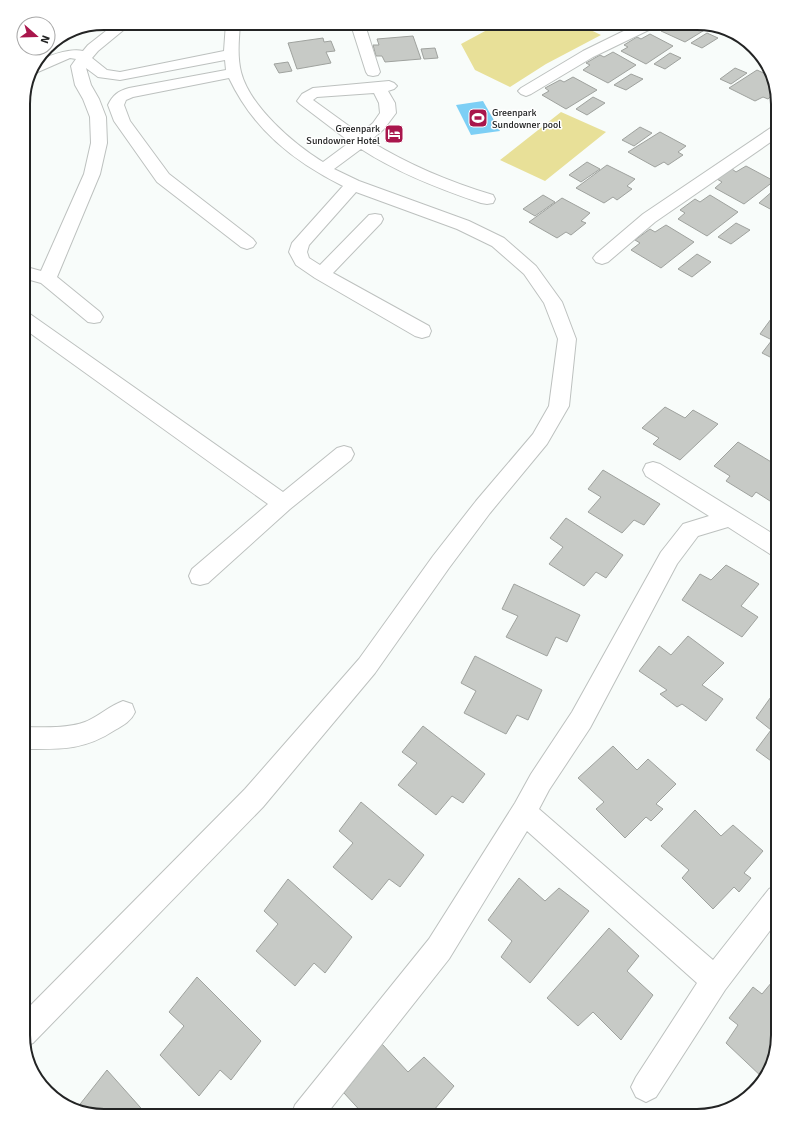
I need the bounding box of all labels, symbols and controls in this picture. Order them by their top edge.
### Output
north arrow [16,16,56,56]
text: N [38,33,52,45]
sports icon: Greenpark Sundowner pool [467,107,489,129]
place label: Greenpark Sundowner pool [492,107,561,131]
place label: Greenpark Sundowner Hotel [306,123,380,147]
hotel icon: Greenpark Sundowner Hotel [383,123,405,145]

